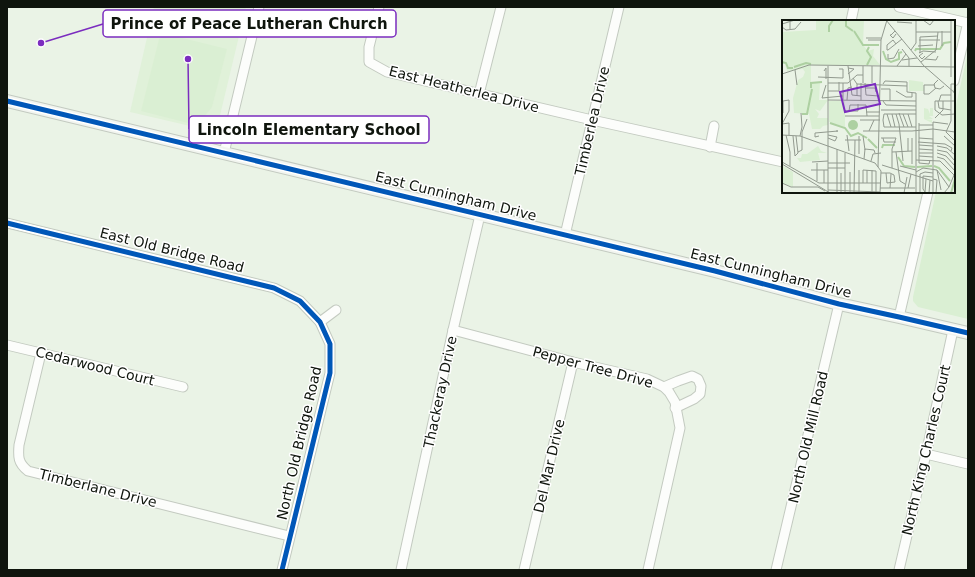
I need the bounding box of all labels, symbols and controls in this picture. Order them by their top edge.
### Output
callout: Prince of Peace Lutheran Church [103,10,396,37]
text: Prince of Peace Lutheran Church [110,15,388,33]
inset map [782,20,955,193]
street label: East Heatherlea Drive [387,63,541,115]
street label: Timberlea Drive [571,65,612,178]
callout: Lincoln Elementary School [189,116,429,143]
text: Lincoln Elementary School [197,121,421,139]
street label: East Cunningham Drive [374,168,538,224]
street label: East Old Bridge Road [98,224,246,276]
street label: East Cunningham Drive [689,245,853,301]
street label: Thackeray Drive [420,334,460,451]
street label: Cedarwood Court [34,343,157,389]
street label: Pepper Tree Drive [531,343,655,391]
street label: North King Charles Court [899,363,954,537]
street label: North Old Bridge Road [274,365,324,521]
street label: North Old Mill Road [785,369,831,505]
street label: Del Mar Drive [530,417,568,515]
street label: Timberlane Drive [37,465,158,510]

